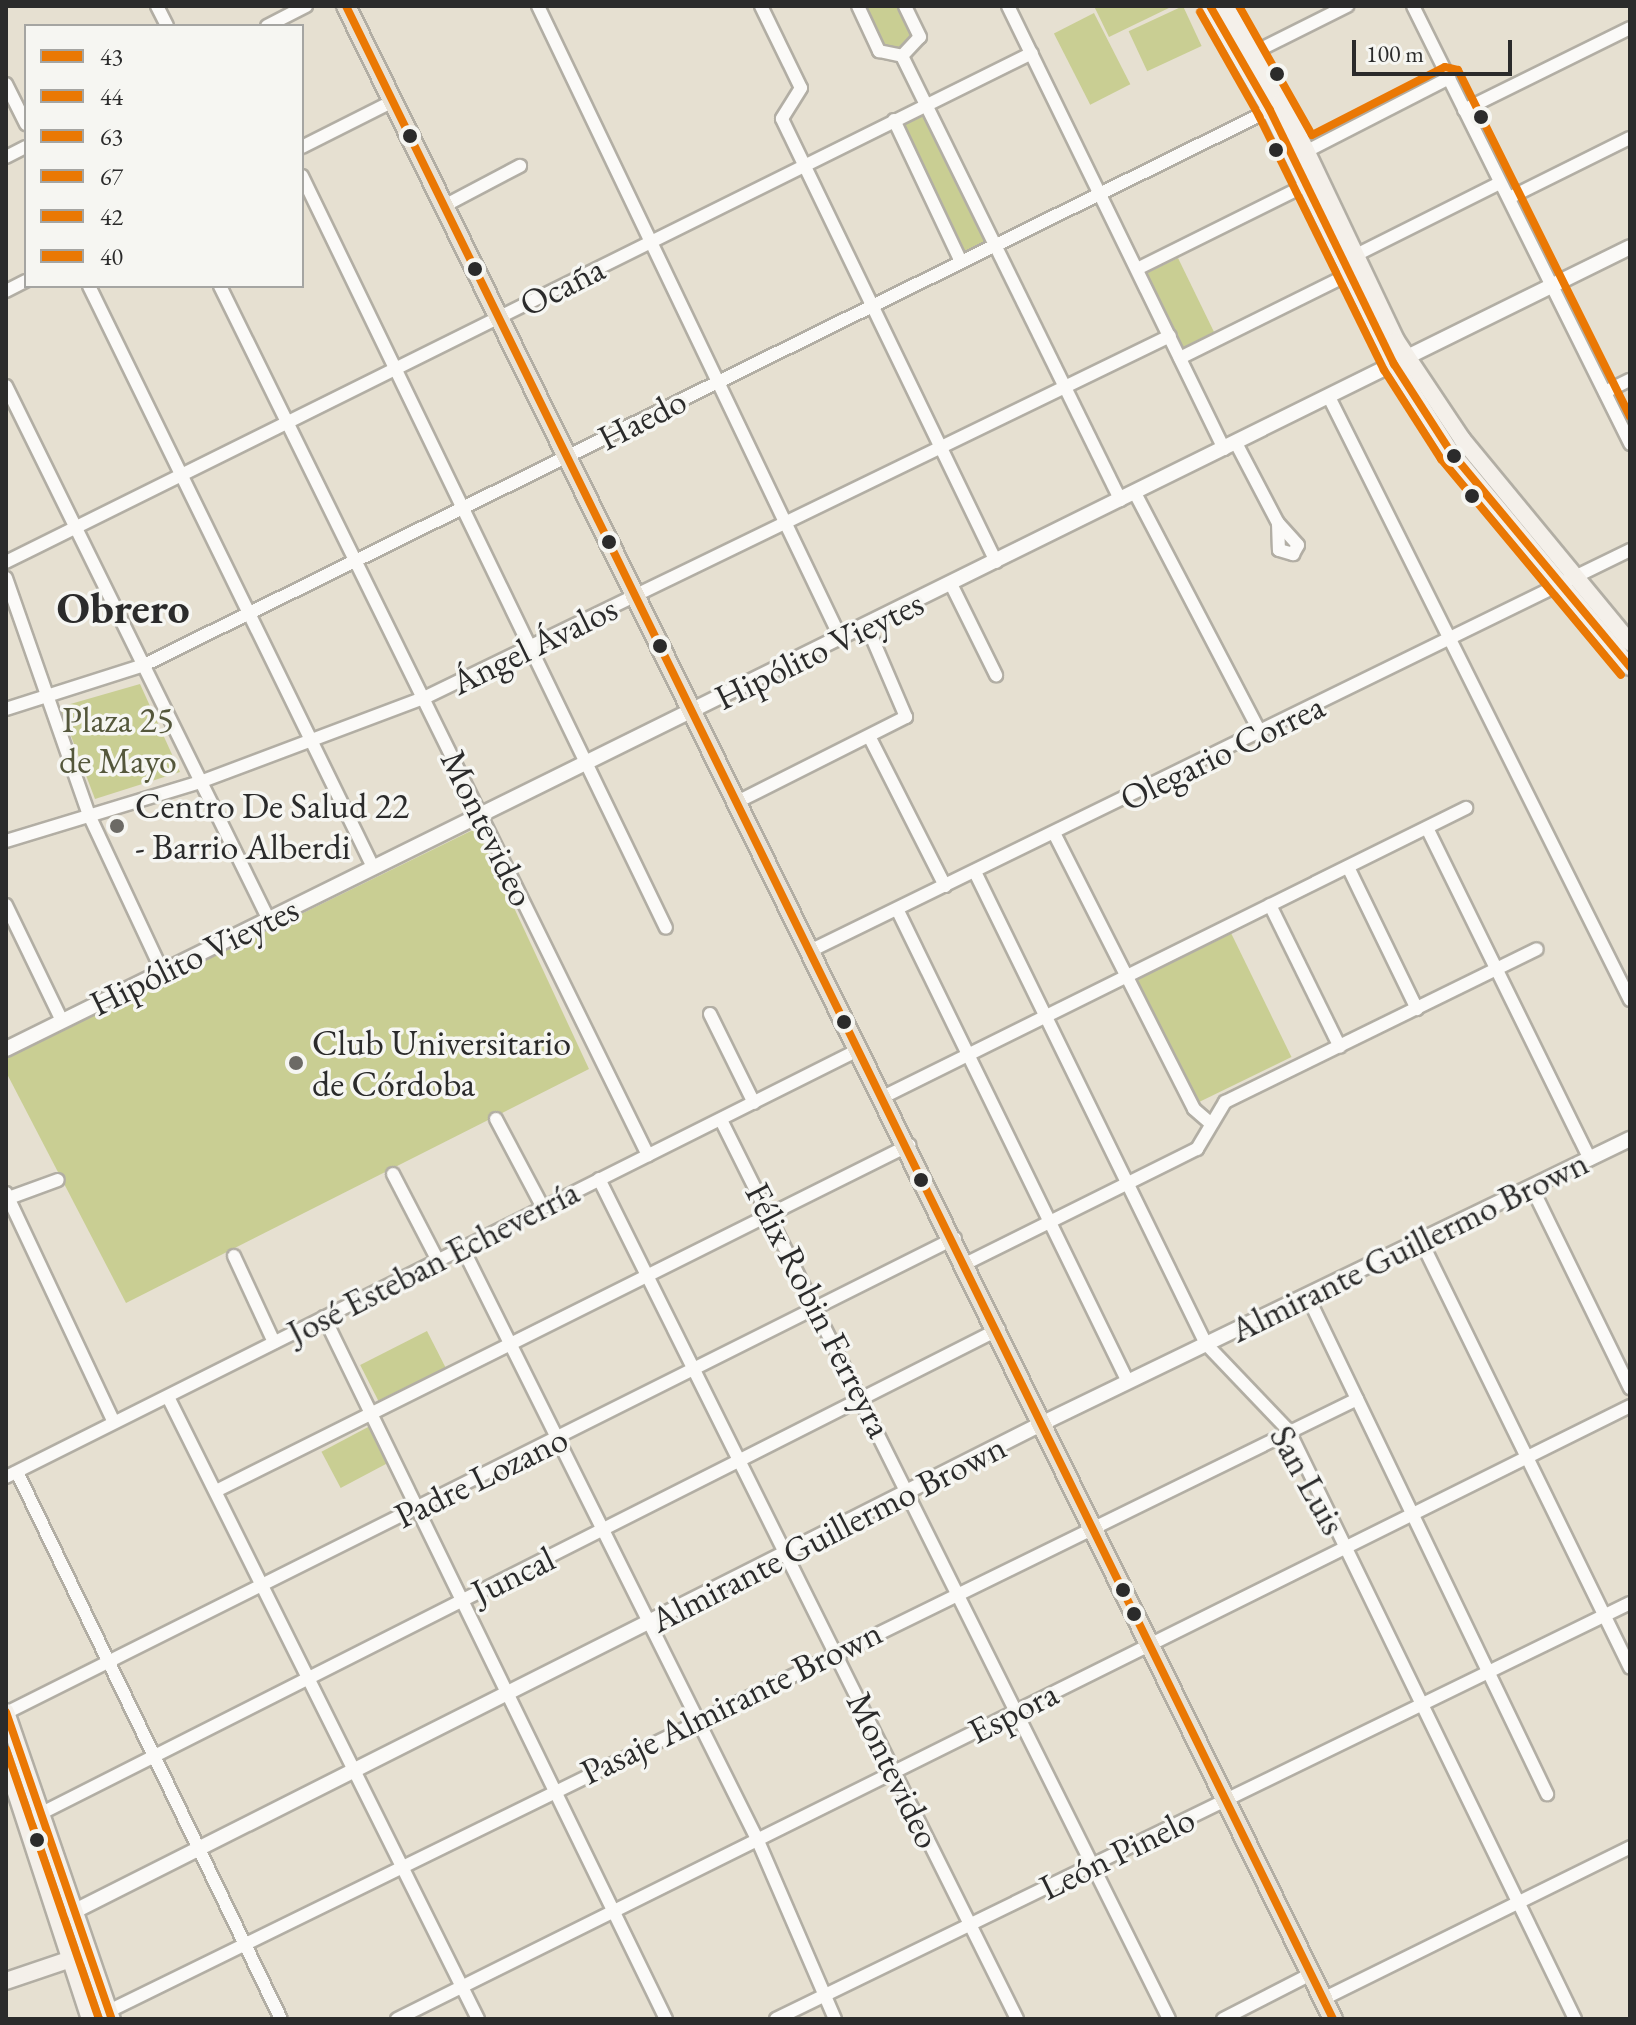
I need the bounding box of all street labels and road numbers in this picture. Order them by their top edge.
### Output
street label: Ocaña [512,246,612,326]
street label: Haedo [591,379,693,459]
street label: Hipólito Vieytes [708,581,930,719]
street label: Ángel Ávalos [444,586,624,704]
street label: Olegario Correa [1113,684,1331,820]
street label: Montevideo [432,743,544,913]
street label: Hipólito Vieytes [83,887,305,1025]
street label: Almirante Guillermo Brown [1223,1140,1595,1352]
street label: José Esteban Echeverría [280,1170,586,1354]
street label: Félix Robin Ferreyra [736,1175,902,1445]
street label: Padre Lozano [388,1417,574,1537]
street label: San Luis [1261,1418,1355,1542]
street label: Almirante Guillermo Brown [643,1425,1013,1641]
street label: Juncal [464,1536,562,1614]
street label: Pasaje Almirante Brown [573,1610,889,1794]
street label: Espora [961,1671,1065,1753]
street label: Montevideo [838,1685,950,1855]
street label: León Pinelo [1033,1797,1201,1909]

